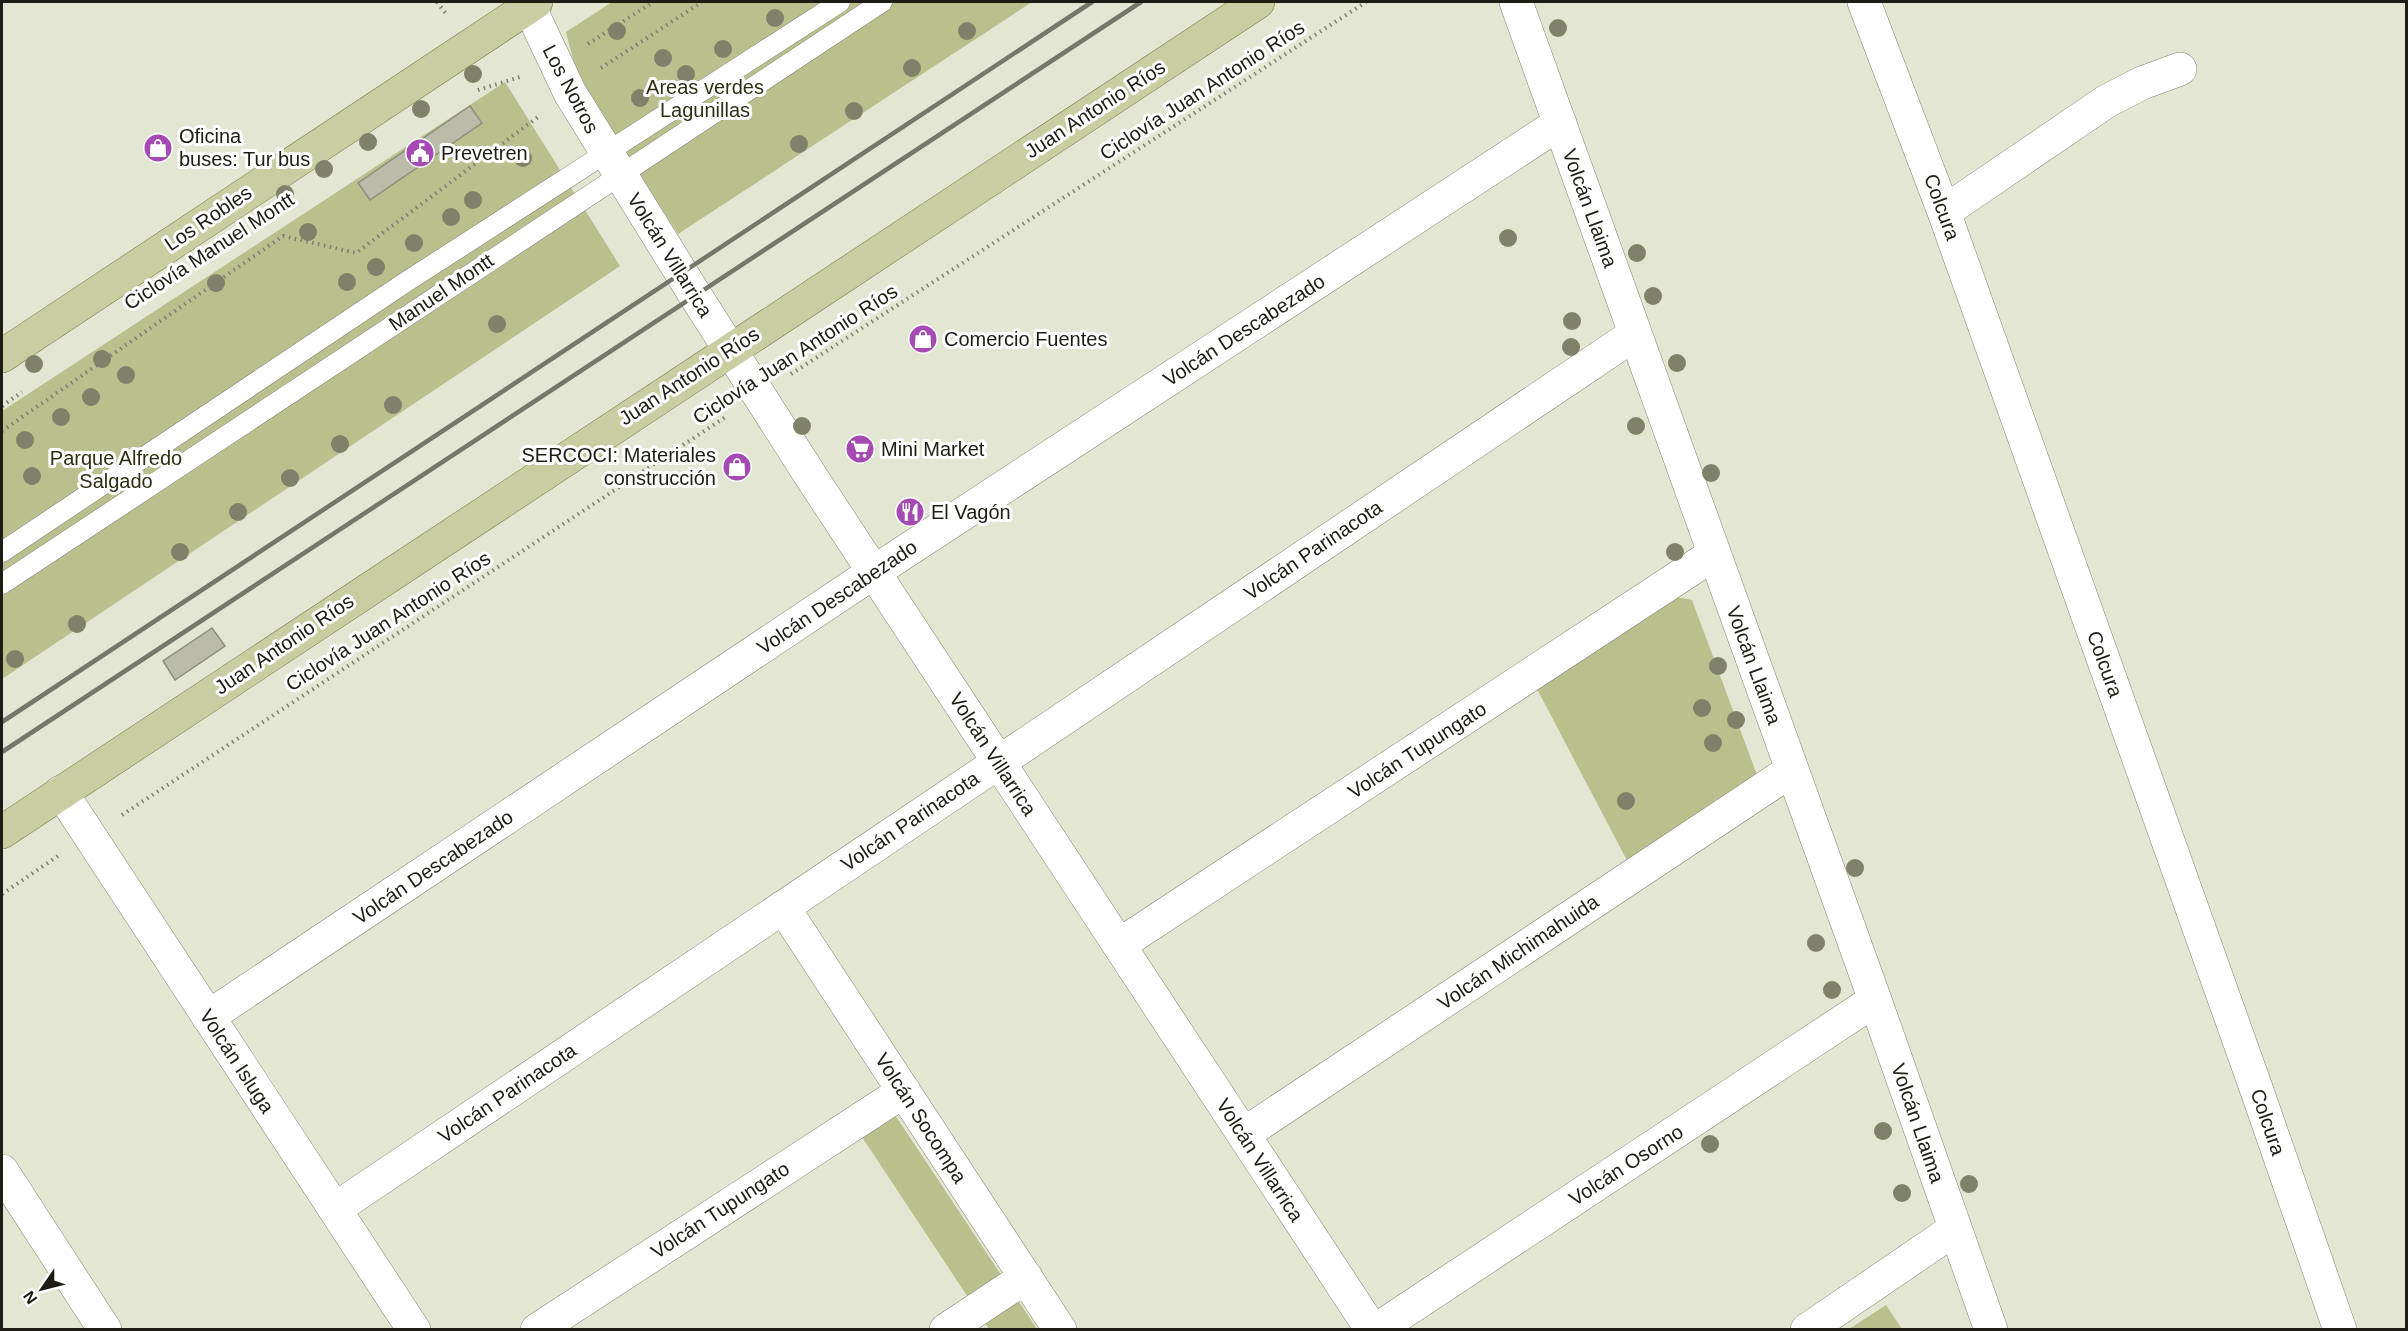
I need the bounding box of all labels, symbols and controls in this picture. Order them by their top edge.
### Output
street label: Ciclovía Juan Antonio Ríos [1095,15,1309,165]
street label: Los Notros [539,41,603,137]
street label: Juan Antonio Ríos [1020,54,1170,164]
park label: Areas verdes Lagunillas [646,76,764,121]
place label: Oficina buses: Tur bus [179,125,310,170]
shop icon: Oficina buses: Tur bus [142,132,174,164]
public building icon: Prevetren [404,137,436,169]
place label: Prevetren [441,142,528,164]
street label: Volcán Llaima [1558,146,1622,271]
street label: Colcura [1920,171,1964,244]
street label: Los Robles [160,181,256,255]
street label: Ciclovía Manuel Montt [120,188,298,314]
street label: Volcán Villarrica [623,189,717,322]
street label: Manuel Montt [385,249,498,335]
street label: Volcán Descabezado [1159,270,1329,390]
street label: Ciclovía Juan Antonio Ríos [688,279,902,429]
street label: Juan Antonio Ríos [614,321,764,431]
shop icon: Comercio Fuentes [907,323,939,355]
place label: Comercio Fuentes [944,328,1107,350]
supermarket icon: Mini Market [844,433,876,465]
place label: Mini Market [881,438,985,460]
place label: SERCOCI: Materiales construcción [522,444,716,489]
park label: Parque Alfredo Salgado [50,447,182,492]
shop icon: SERCOCI: Materiales construcción [721,451,753,483]
street label: Volcán Parinacota [1240,495,1387,604]
restaurant icon: El Vagón [894,496,926,528]
place label: El Vagón [931,501,1011,523]
street label: Volcán Descabezado [753,535,921,659]
street label: Ciclovía Juan Antonio Ríos [281,546,495,696]
street label: Juan Antonio Ríos [210,588,358,700]
street label: Volcán Llaima [1722,603,1786,728]
street label: Colcura [2083,628,2127,701]
street label: Volcán Villarrica [945,688,1041,820]
street label: Volcán Tupungato [1344,697,1490,803]
street label: Volcán Parinacota [837,766,984,875]
street label: Volcán Descabezado [349,805,517,929]
street label: Volcán Michimahuida [1434,890,1603,1014]
street label: Volcán Isluga [195,1005,279,1118]
street label: Volcán Parinacota [434,1038,581,1147]
street label: Volcán Socompa [871,1049,972,1188]
street label: Volcán Llaima [1887,1061,1949,1186]
street label: Colcura [2246,1086,2290,1159]
street label: Volcán Villarrica [1212,1094,1308,1226]
street label: Volcán Osorno [1565,1120,1687,1210]
street label: Volcán Tupungato [647,1157,793,1263]
north arrow [12,1259,72,1319]
text: N [20,1288,40,1307]

